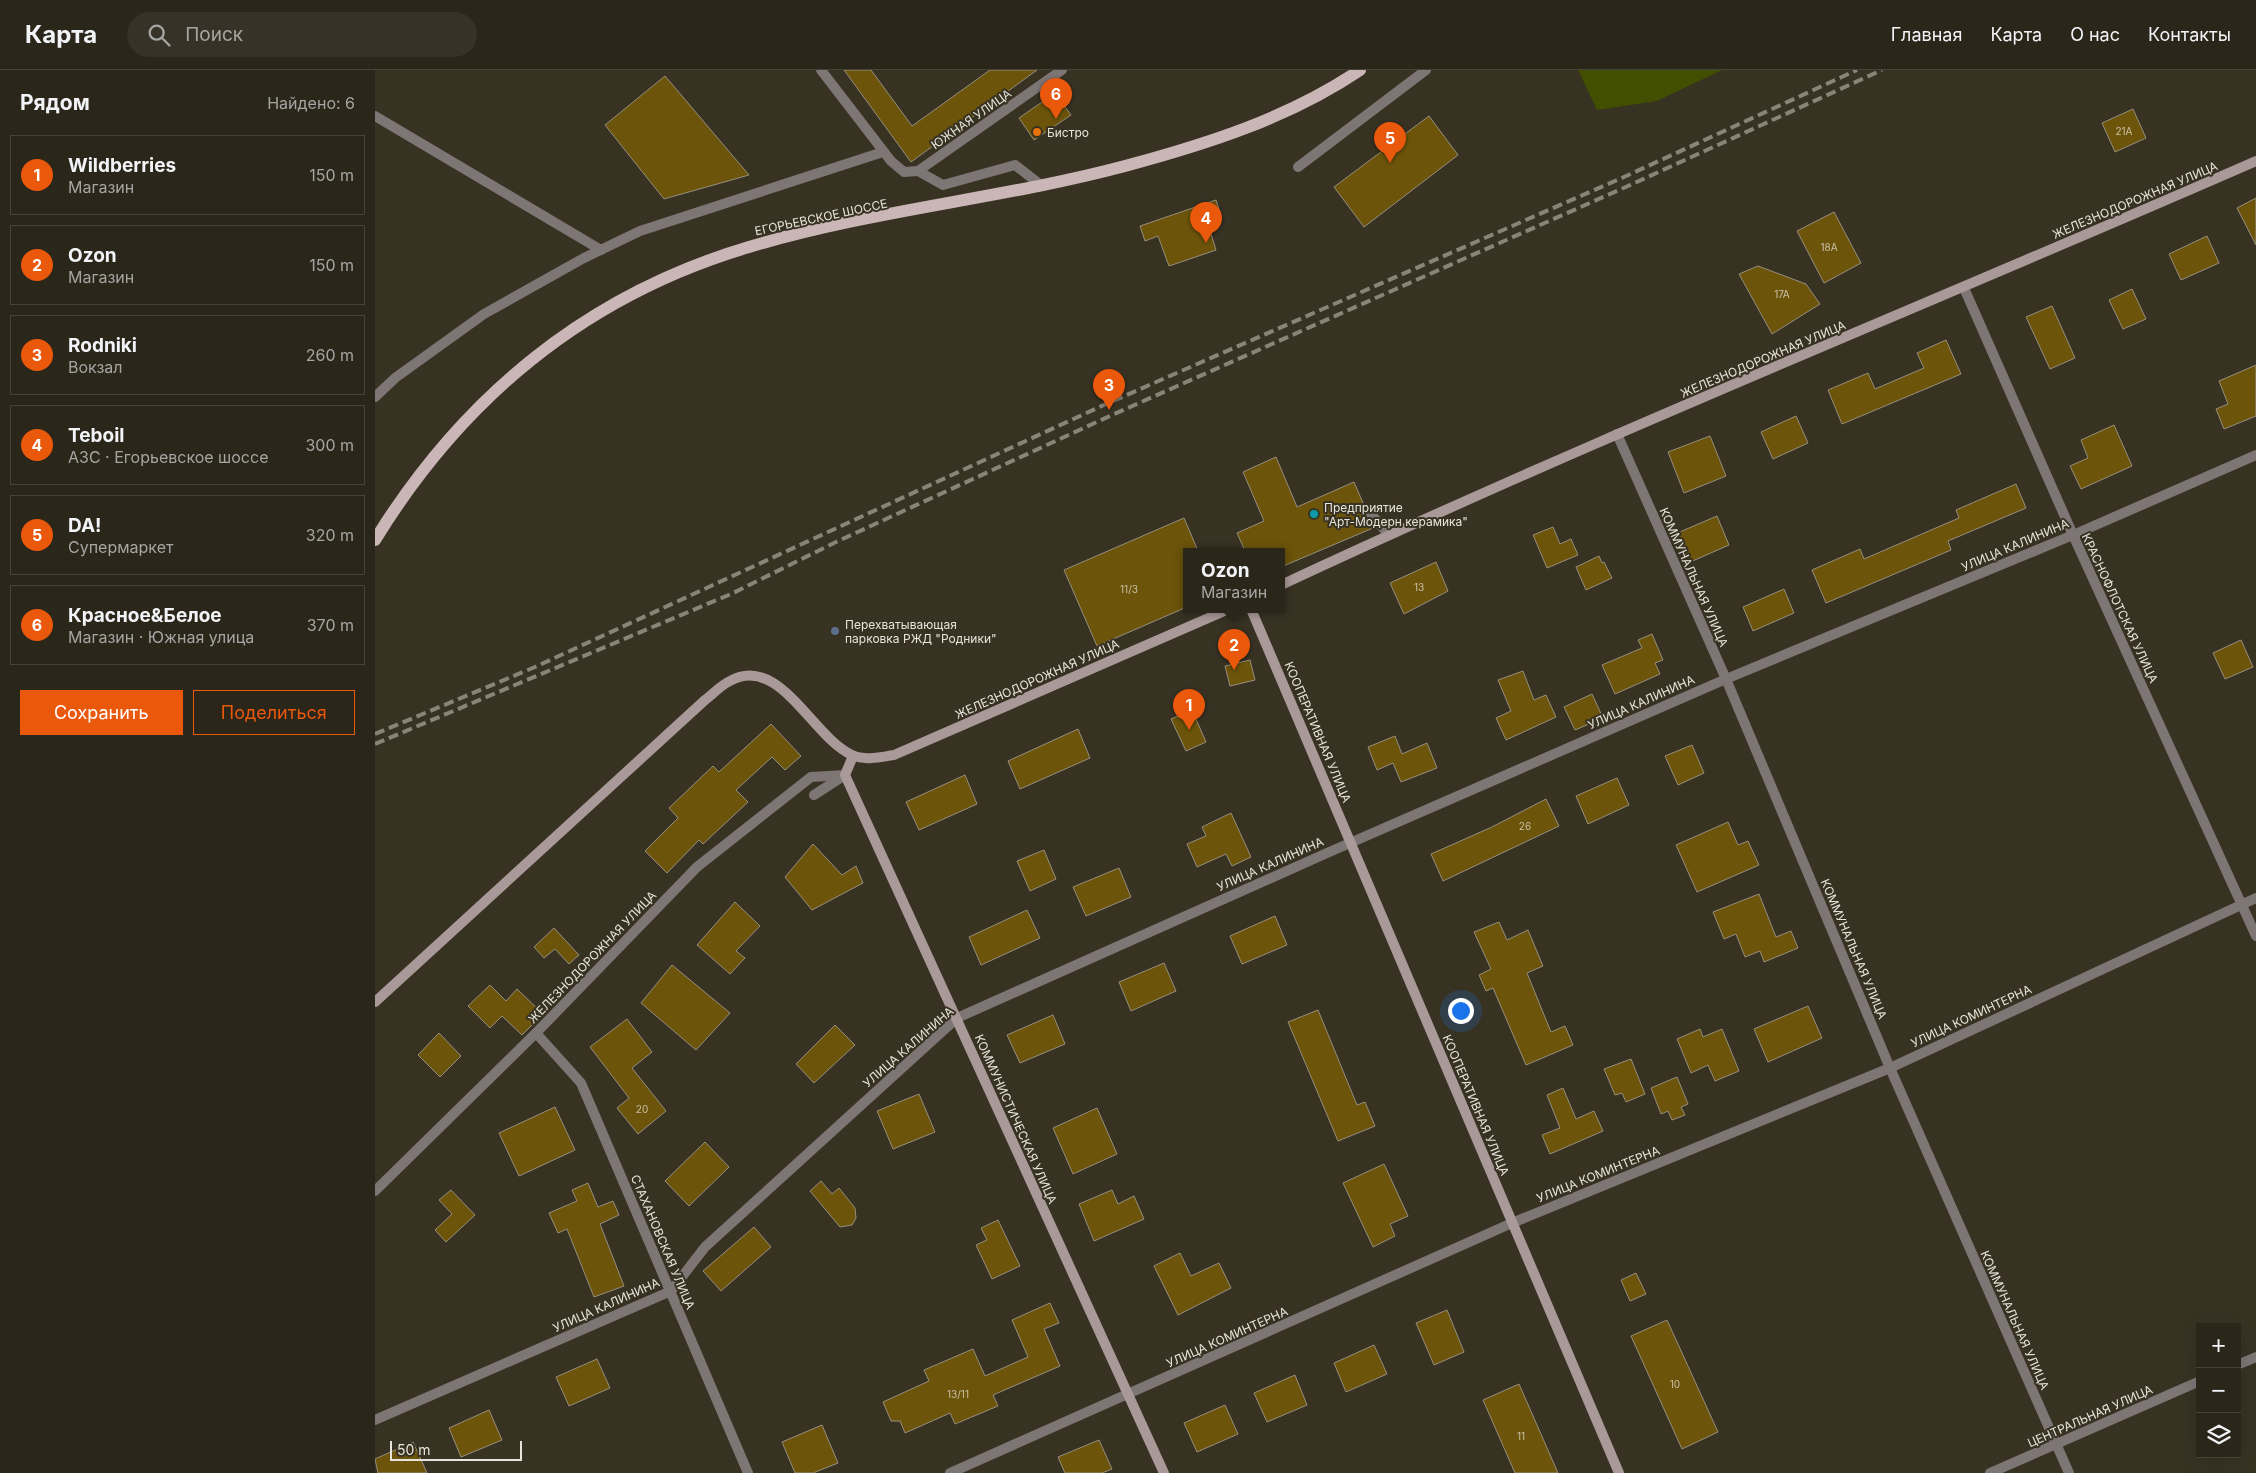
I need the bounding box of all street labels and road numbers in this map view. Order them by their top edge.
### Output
street label: ЮЖНАЯ УЛИЦА [928,86,1014,152]
street label: ЖЕЛЕЗНОДОРОЖНАЯ УЛИЦА [2050,158,2220,242]
street label: ЕГОРЬЕВСКОЕ ШОССЕ [753,196,889,238]
street label: ЖЕЛЕЗНОДОРОЖНАЯ УЛИЦА [1678,317,1848,401]
street label: КОММУНАЛЬНАЯ УЛИЦА [1656,505,1732,649]
street label: УЛИЦА КАЛИНИНА [1959,516,2071,574]
street label: КРАСНОФЛОТСКАЯ УЛИЦА [2079,531,2161,685]
street label: ЖЕЛЕЗНОДОРОЖНАЯ УЛИЦА [953,636,1121,722]
street label: КООПЕРАТИВНАЯ УЛИЦА [1281,659,1355,805]
street label: УЛИЦА КАЛИНИНА [1585,672,1697,732]
street label: УЛИЦА КАЛИНИНА [1214,834,1326,894]
street label: КОММУНАЛЬНАЯ УЛИЦА [1818,877,1890,1021]
street label: ЖЕЛЕЗНОДОРОЖНАЯ УЛИЦА [525,888,659,1026]
street label: УЛИЦА КОМИНТЕРНА [1908,981,2034,1051]
street label: УЛИЦА КАЛИНИНА [860,1003,956,1091]
street label: КОММУНИСТИЧЕСКАЯ УЛИЦА [972,1032,1060,1206]
street label: КООПЕРАТИВНАЯ УЛИЦА [1439,1032,1513,1178]
street label: УЛИЦА КОМИНТЕРНА [1534,1142,1662,1206]
street label: СТАХАНОВСКАЯ УЛИЦА [628,1172,698,1312]
street label: КОММУНАЛЬНАЯ УЛИЦА [1977,1248,2053,1392]
street label: УЛИЦА КАЛИНИНА [550,1275,662,1335]
street label: УЛИЦА КОМИНТЕРНА [1164,1303,1290,1371]
street label: ЦЕНТРАЛЬНАЯ УЛИЦА [2025,1382,2155,1450]

